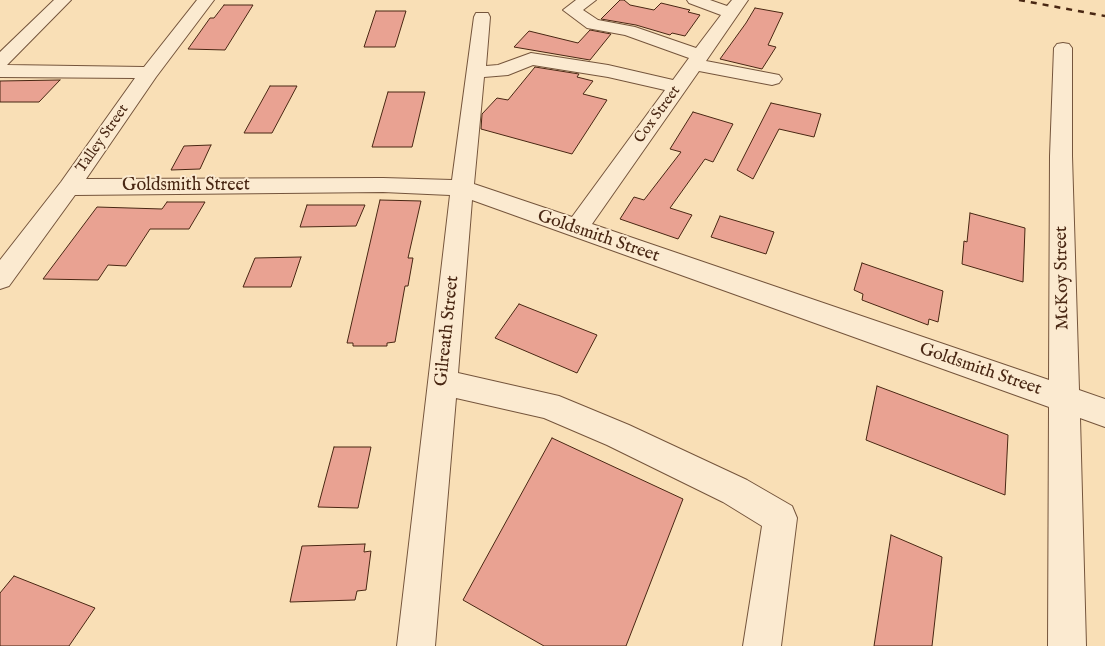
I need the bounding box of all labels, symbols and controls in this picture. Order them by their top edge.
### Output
street label: Cox Street [631,83,685,147]
street label: Talley Street [73,101,133,177]
street label: Goldsmith Street [122,175,250,197]
street label: Goldsmith Street [534,206,662,268]
street label: McKoy Street [1051,226,1075,330]
street label: Gilreath Street [431,275,465,387]
street label: Goldsmith Street [916,339,1044,401]

